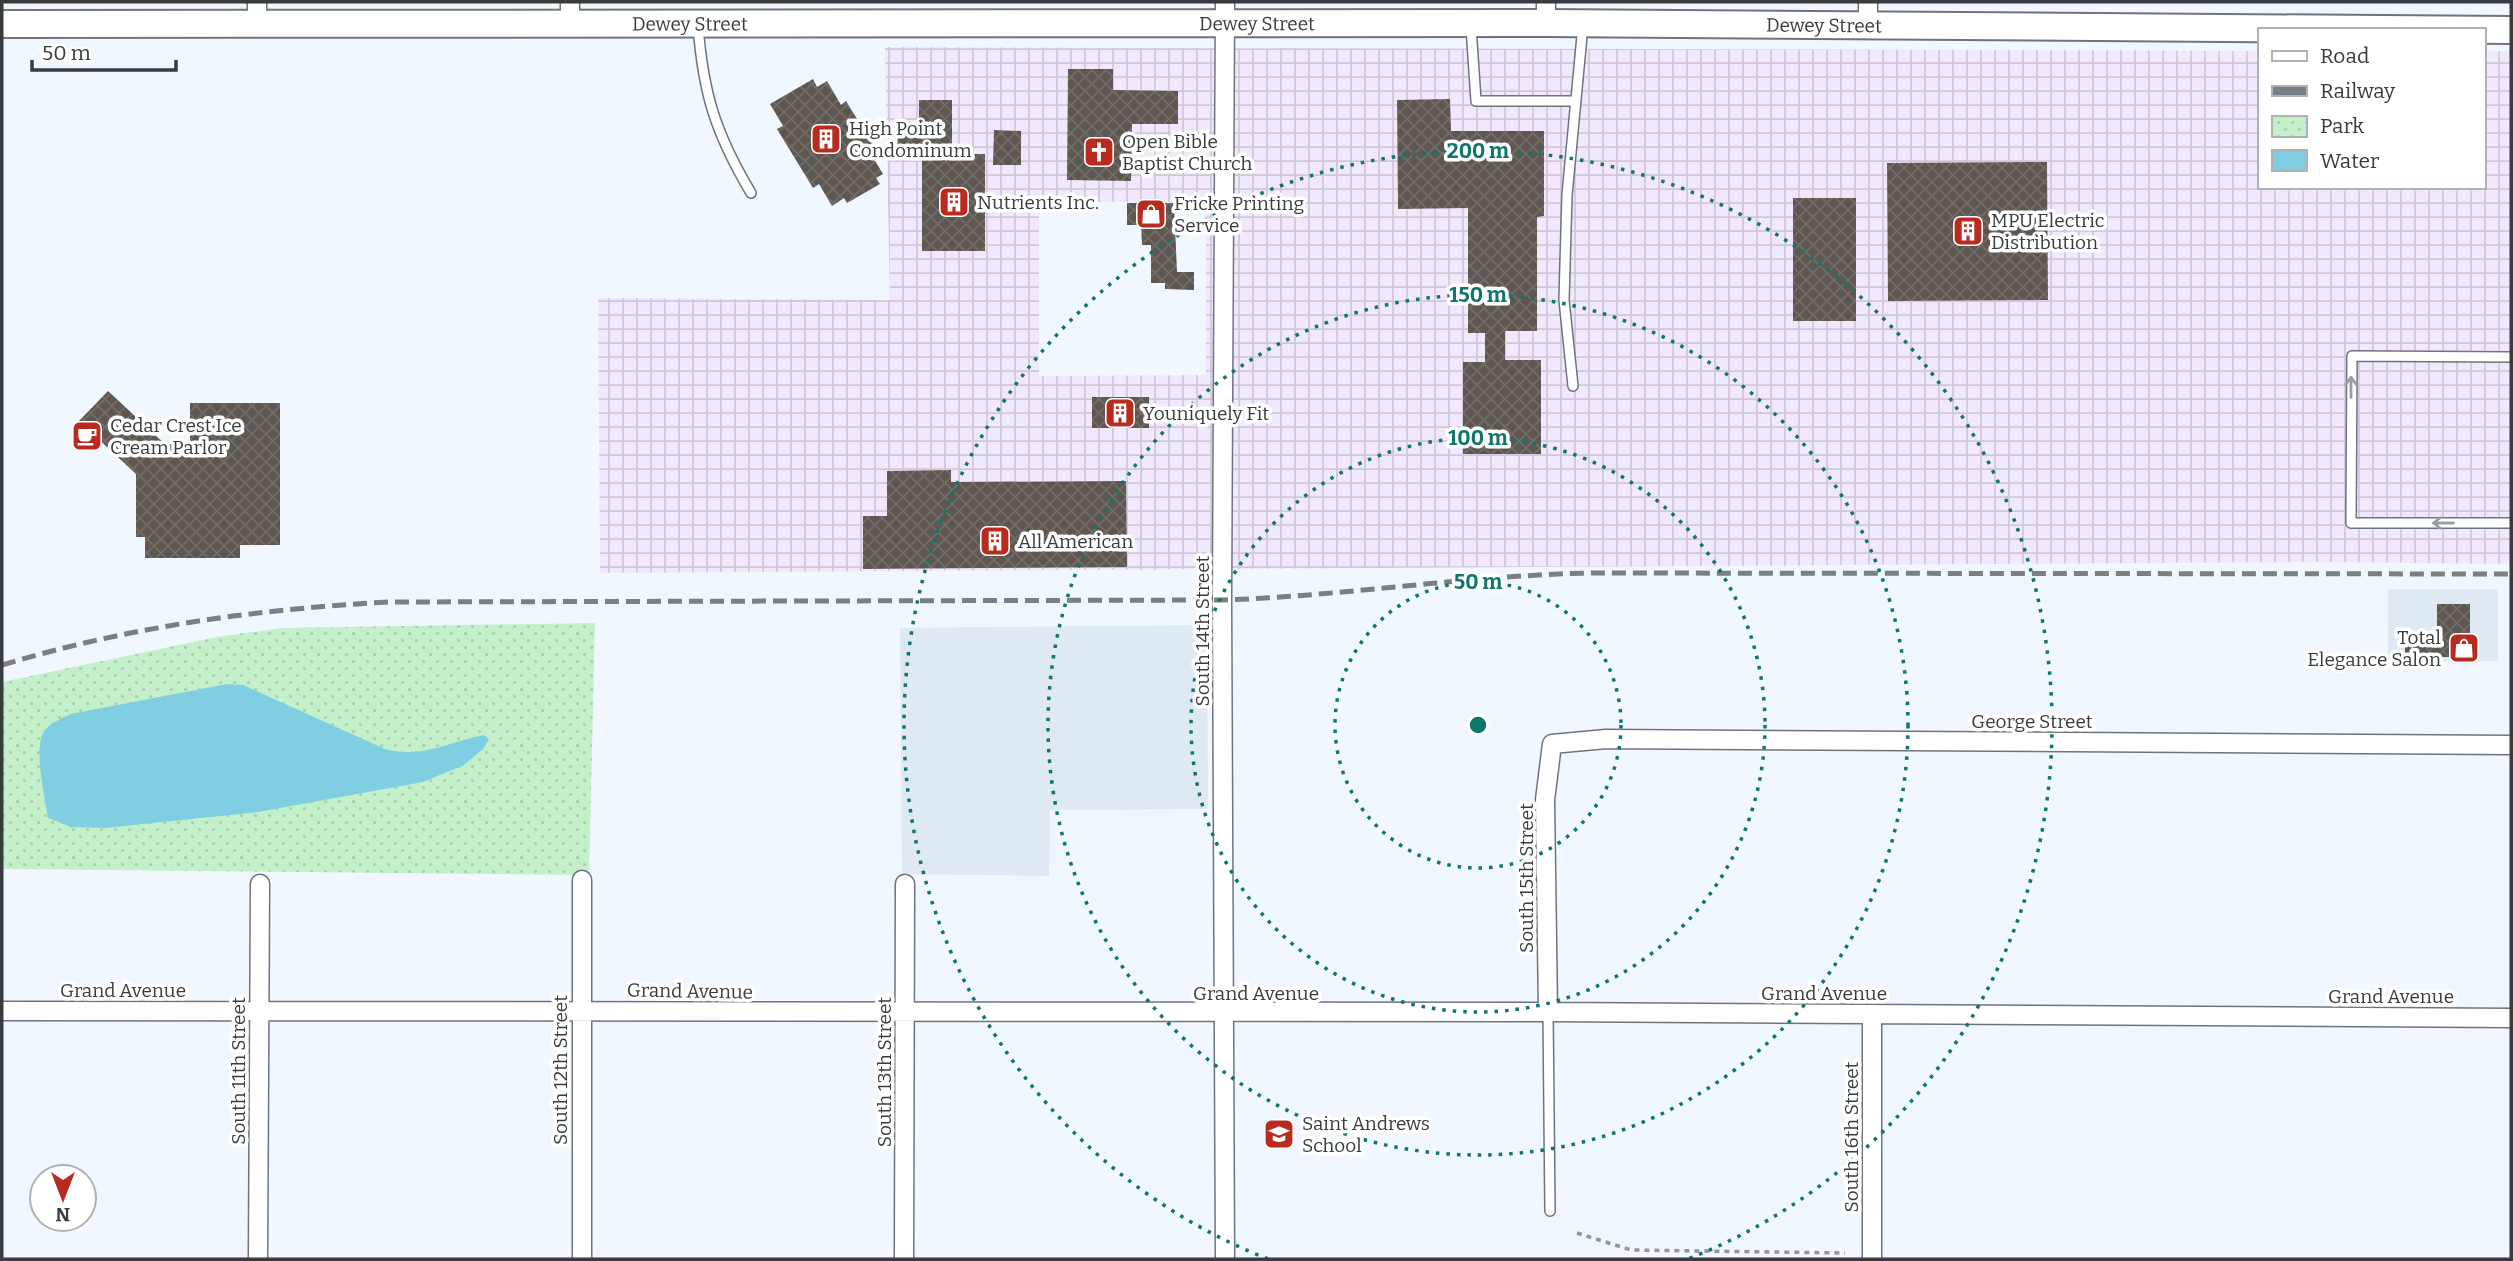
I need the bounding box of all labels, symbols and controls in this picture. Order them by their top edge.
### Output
street label: Dewey Street [632,12,748,35]
street label: Dewey Street [1199,12,1315,35]
street label: Dewey Street [1766,13,1882,37]
scale bar [32,28,175,72]
legend [2258,28,2485,189]
text: 50 m [42,40,91,66]
text: Road [2320,43,2369,69]
text: Railway [2320,78,2396,104]
text: Park [2320,113,2364,139]
place label: High Point Condominum [849,117,972,162]
building icon: High Point Condominum [809,122,843,156]
place label: Open Bible Baptist Church [1122,130,1252,175]
church icon: Open Bible Baptist Church [1082,135,1116,169]
text: 200 m [1447,138,1509,164]
text: Water [2320,148,2379,174]
building icon: Nutrients Inc. [937,185,971,219]
place label: Nutrients Inc. [977,191,1099,214]
place label: Fricke Printing Service [1174,192,1304,237]
shop icon: Fricke Printing Service [1134,197,1168,231]
place label: MPU Electric Distribution [1991,209,2105,254]
building icon: MPU Electric Distribution [1951,214,1985,248]
text: 150 m [1449,282,1507,308]
one-way arrow [2345,376,2358,399]
building icon: Youniquely Fit [1103,396,1137,430]
place label: Youniquely Fit [1143,402,1269,425]
place label: Cedar Crest Ice Cream Parlor [110,414,242,459]
cafe icon: Cedar Crest Ice Cream Parlor [70,419,104,453]
text: 100 m [1448,425,1508,451]
one-way arrow [2432,516,2455,530]
building icon: All American [978,524,1012,558]
place label: All American [1018,530,1133,553]
street label: South 14th Street [1191,555,1214,706]
text: 50 m [1454,569,1502,595]
place label: Total Elegance Salon [2307,626,2441,671]
shop icon: Total Elegance Salon [2447,631,2481,665]
street label: George Street [1971,710,2093,733]
centre of rings [1466,713,1490,737]
street label: South 15th Street [1515,803,1538,953]
street label: Grand Avenue [627,978,753,1004]
street label: Grand Avenue [60,979,186,1002]
street label: Grand Avenue [1193,982,1319,1005]
street label: Grand Avenue [1761,982,1887,1005]
street label: Grand Avenue [2328,985,2454,1008]
street label: South 12th Street [549,995,572,1145]
street label: South 11th Street [227,997,250,1145]
street label: South 13th Street [873,997,896,1147]
street label: South 16th Street [1840,1061,1863,1212]
place label: Saint Andrews School [1302,1112,1430,1157]
school or university icon: Saint Andrews School [1262,1117,1296,1151]
north arrow [28,1163,98,1233]
text: N [55,1203,70,1226]

